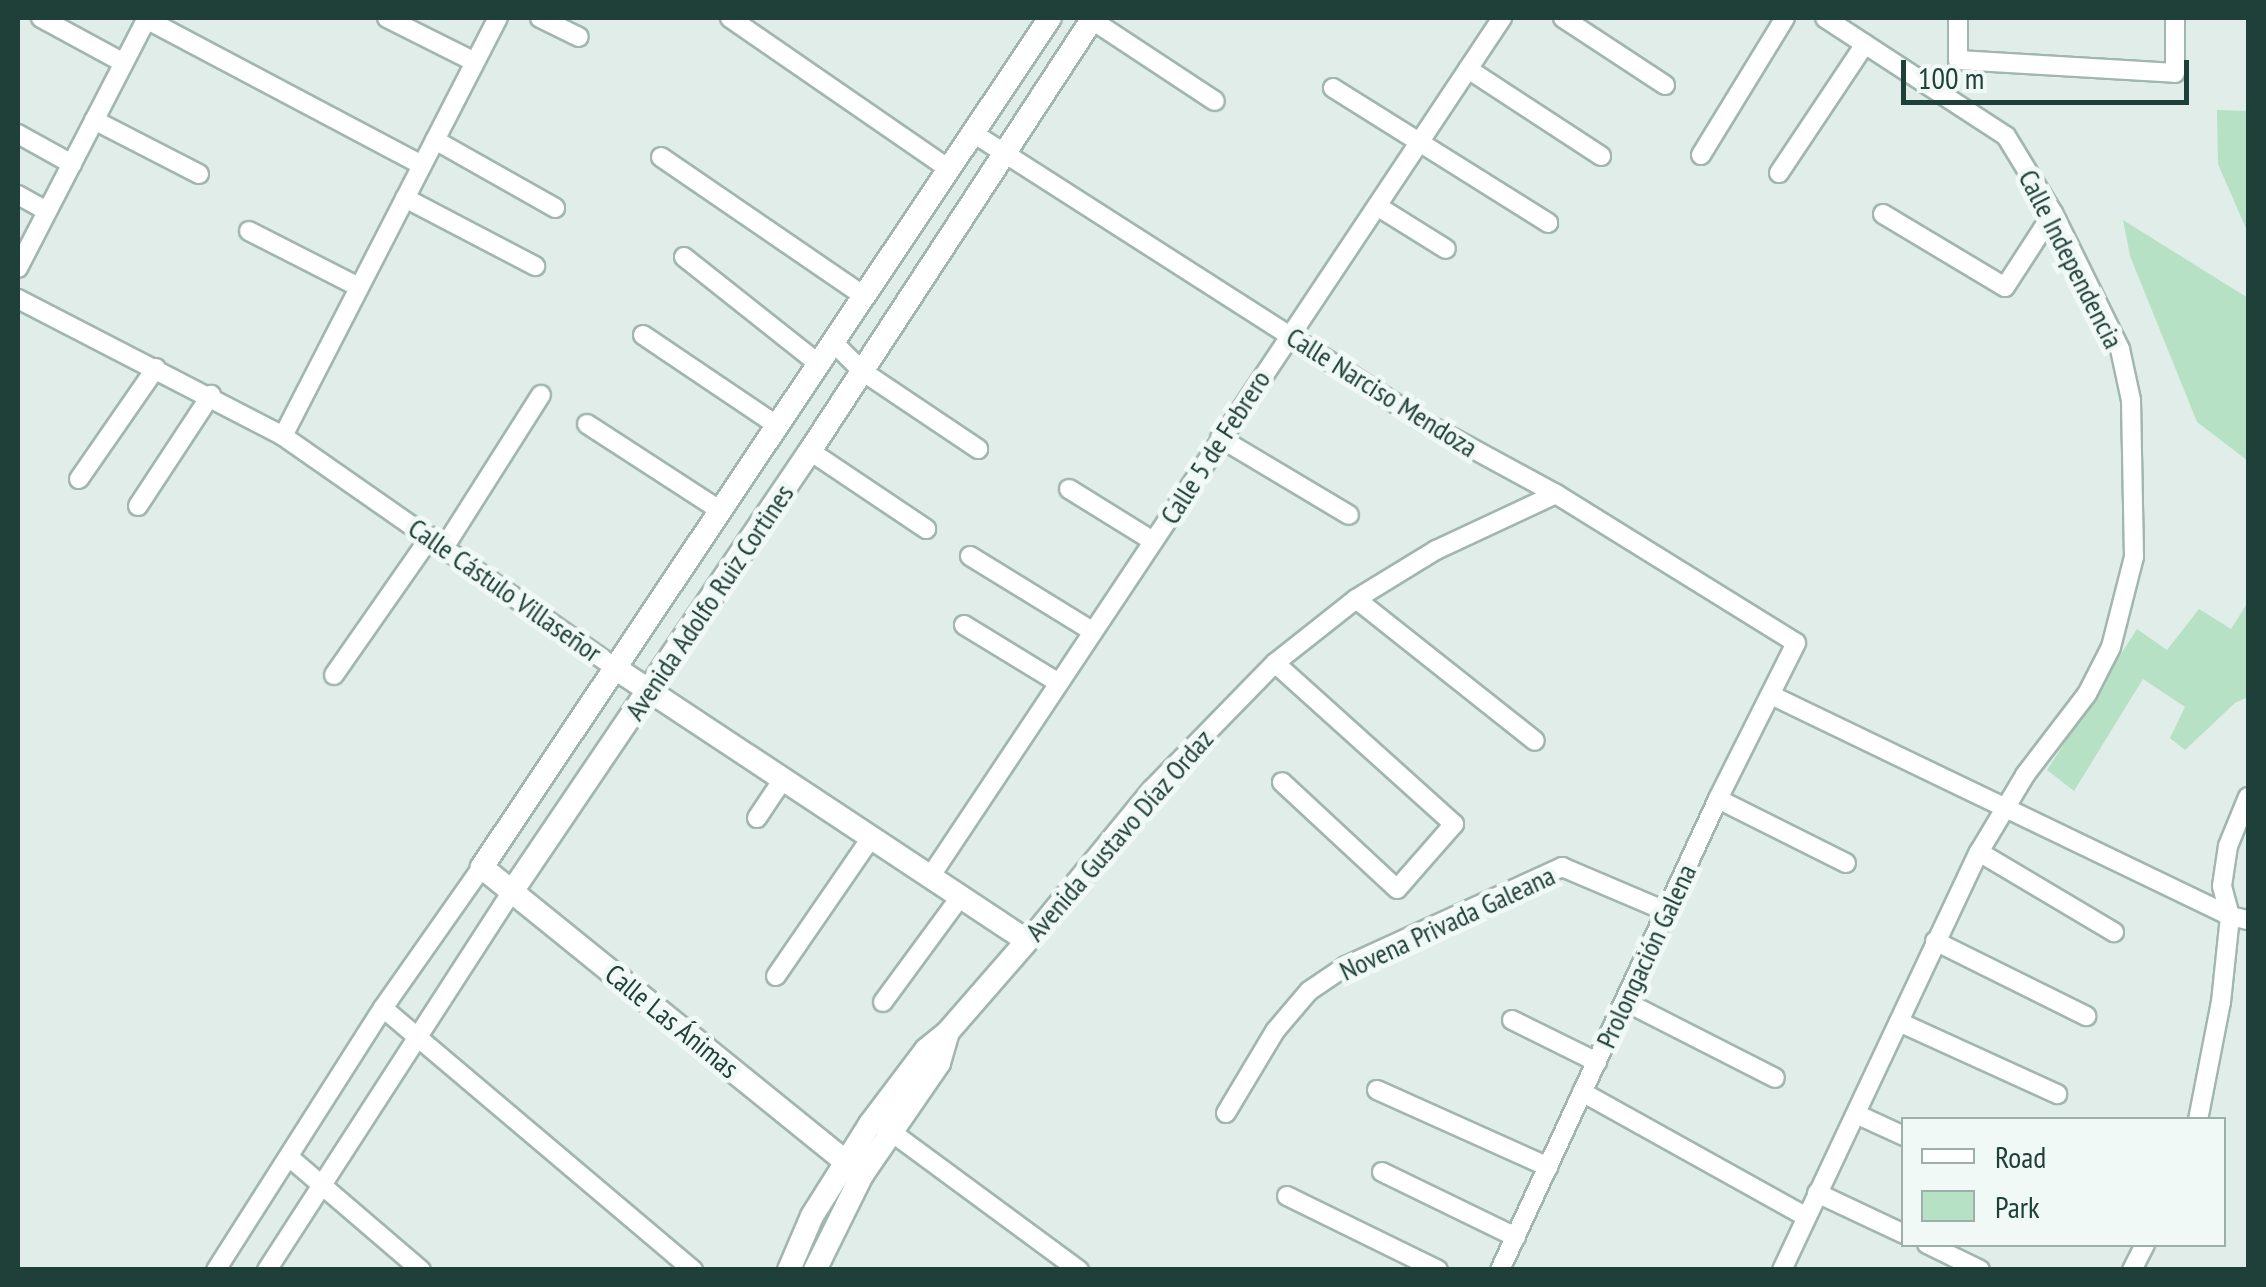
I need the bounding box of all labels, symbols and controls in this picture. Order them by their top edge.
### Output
scale bar [1906,40,2194,102]
text: 100 m [1918,58,1984,97]
street label: Calle Independencia [2012,164,2130,354]
street label: Calle Narciso Mendoza [1280,320,1484,464]
street label: Calle 5 de Febrero [1153,364,1277,530]
street label: Avenida Adolfo Ruiz Cortines [617,477,801,727]
street label: Calle Cástulo Villaseñor [402,511,608,669]
street label: Avenida Gustavo Díaz Ordaz [1018,722,1220,948]
street label: Novena Privada Galeana [1334,858,1560,988]
street label: Prolongación Galena [1589,859,1703,1053]
street label: Calle Las Ánimas [598,957,746,1085]
legend [1901,1117,2226,1247]
text: Road [1995,1137,2046,1176]
text: Park [1995,1187,2040,1226]

